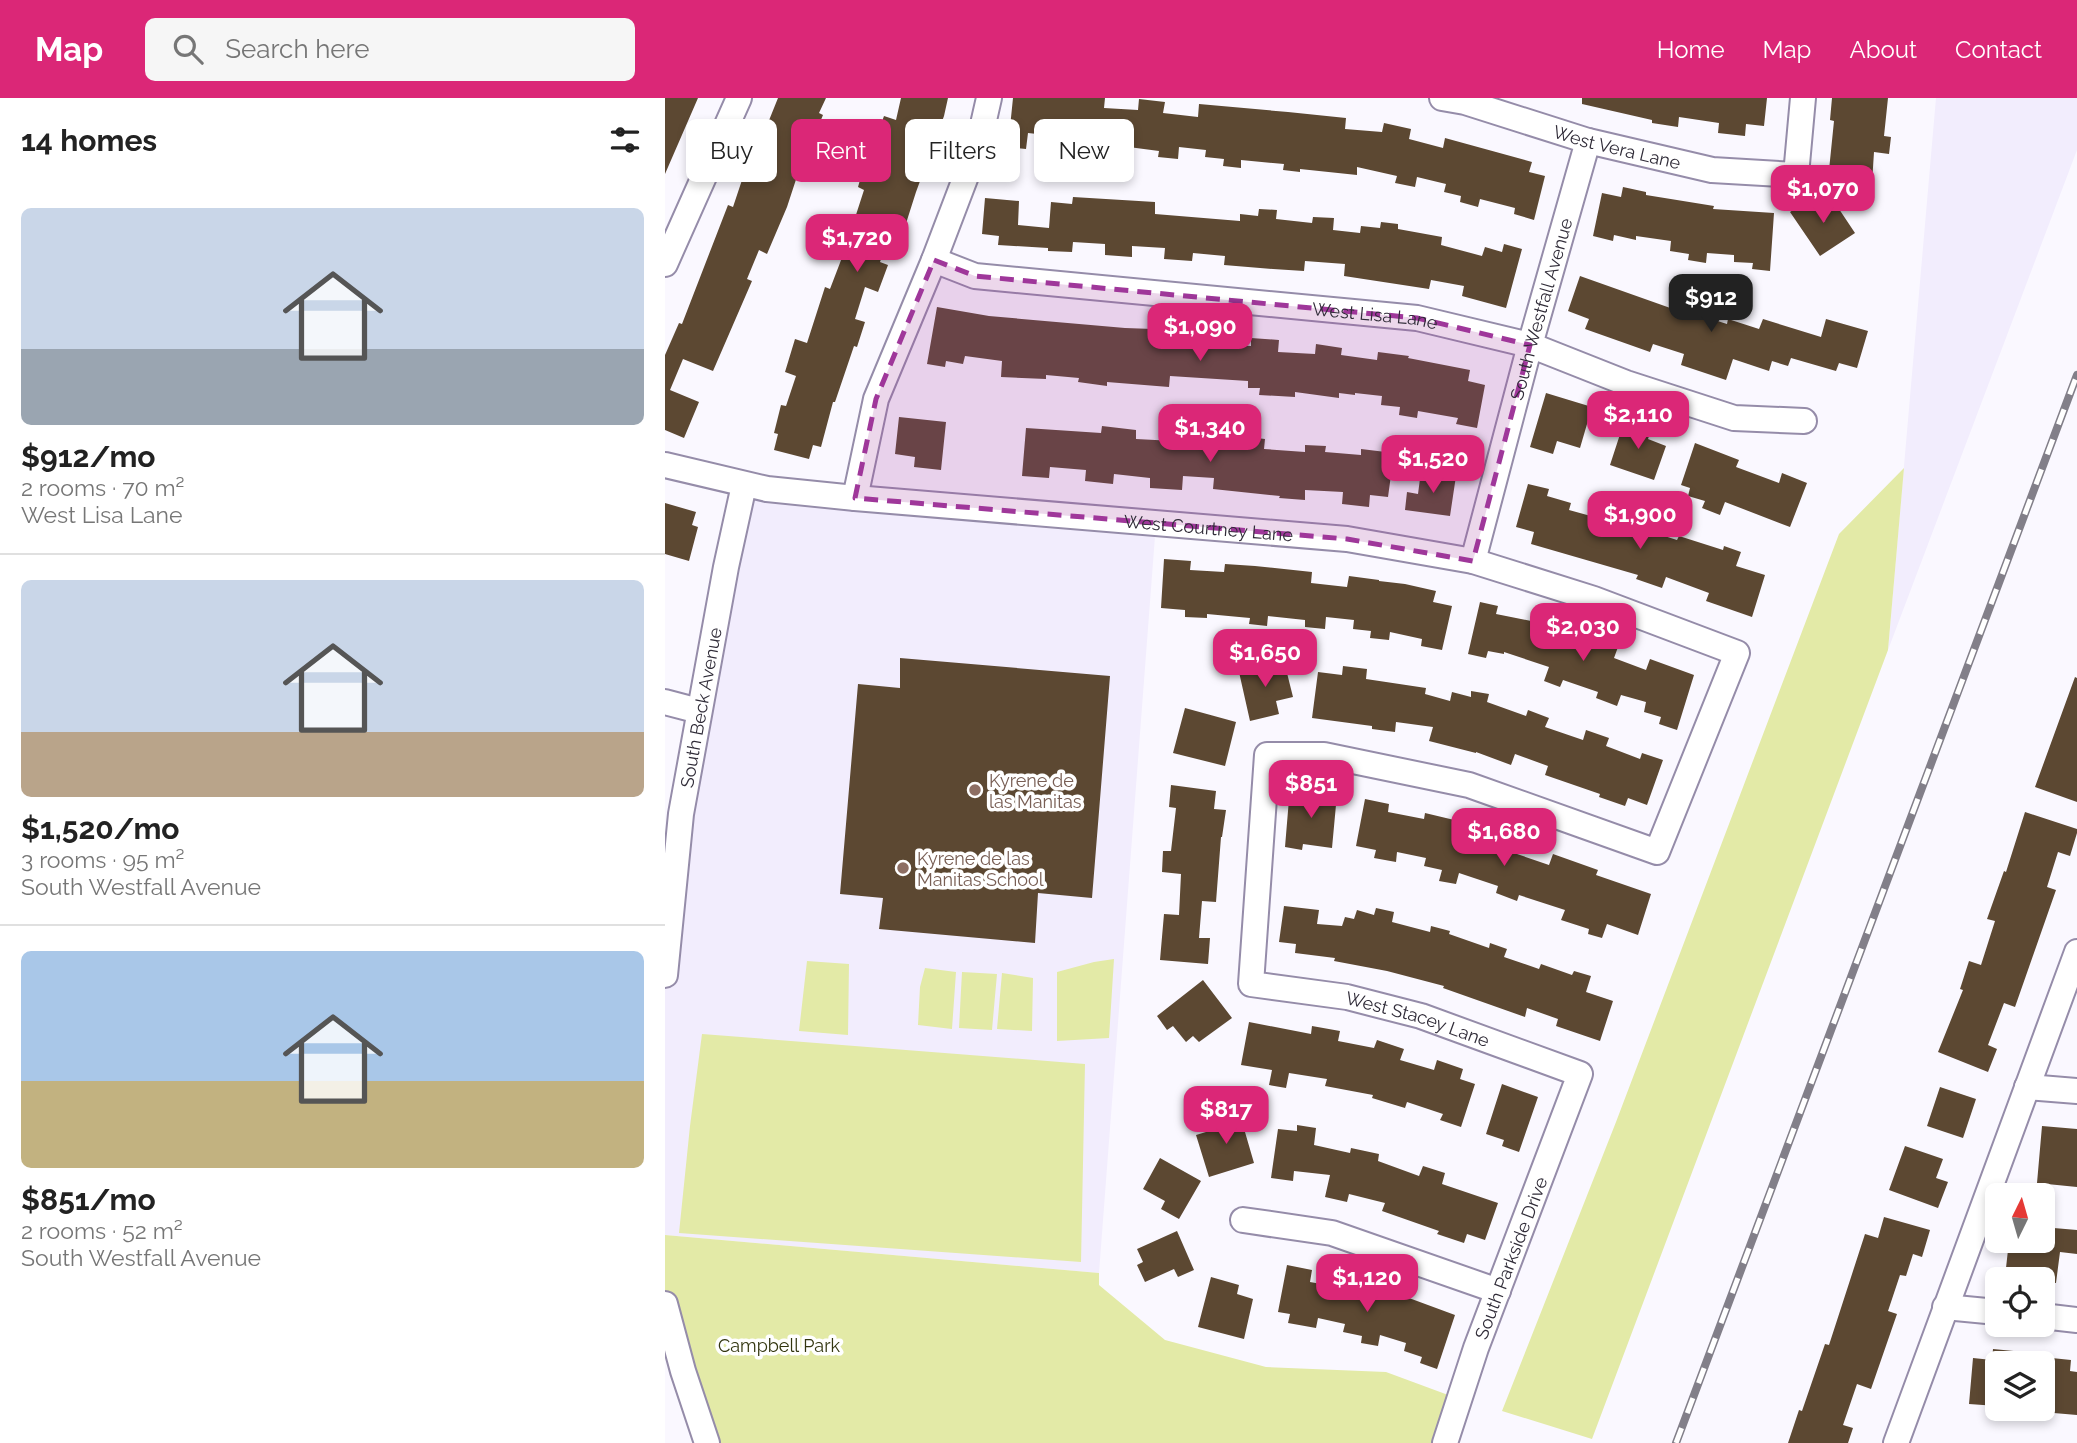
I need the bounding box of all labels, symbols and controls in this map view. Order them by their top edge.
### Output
search box [145,18,635,81]
text: Map [35,30,103,69]
icon: search [169,30,207,68]
text: Search here [225,34,370,64]
text: Home [1657,35,1725,64]
text: Map [1763,35,1811,64]
text: About [1849,35,1917,64]
text: Contact [1955,35,2042,64]
chip: Buy [686,119,777,182]
chip: Rent [791,119,891,182]
chip: Filters [905,119,1020,182]
chip: New [1034,119,1134,182]
street label: West Vera Lane [1551,120,1683,173]
icon: filters [606,121,644,159]
text: 14 homes [21,123,157,158]
pin: $1,070 [1766,166,1880,225]
text: $1,070 [1787,174,1859,201]
pin: $1,720 [800,214,914,274]
street label: South Westfall Avenue [1505,215,1576,402]
text: $1,720 [822,223,892,250]
icon: home [270,253,396,379]
pin: $912 [1670,274,1752,334]
text: $912 [1685,283,1737,310]
street label: West Lisa Lane [1311,298,1441,333]
pin: $1,090 [1143,303,1257,363]
text: $1,090 [1163,312,1237,339]
pin: $2,110 [1581,392,1695,451]
text: $2,110 [1603,400,1673,427]
pin: $1,340 [1153,404,1267,464]
text: $1,340 [1174,413,1246,440]
pin: $1,520 [1376,436,1490,495]
text: $912/mo [21,439,156,474]
text: $1,520 [1397,444,1469,471]
text: 2 rooms · 70 m² [21,474,184,501]
pin: $1,900 [1583,491,1697,551]
text: $1,900 [1603,500,1677,527]
text: West Lisa Lane [21,501,183,528]
street label: West Courtney Lane [1123,510,1294,545]
pin: $2,030 [1526,603,1640,663]
text: $2,030 [1546,612,1620,639]
icon: home [270,625,396,751]
street label: South Beck Avenue [675,625,725,789]
pin: $1,650 [1208,630,1322,689]
text: $1,650 [1229,638,1301,665]
pin: $851 [1270,760,1352,820]
text: $851 [1285,769,1337,796]
place label: Kyrene de las Manitas [989,770,1082,812]
marker: Kyrene de las Manitas [967,782,983,798]
pin: $1,680 [1447,808,1561,868]
text: $1,520/mo [21,811,180,846]
text: $1,680 [1467,817,1541,844]
text: 3 rooms · 95 m² [21,846,184,873]
place label: Kyrene de las Manitas School [917,848,1044,890]
marker: Kyrene de las Manitas School [895,860,911,876]
text: South Westfall Avenue [21,873,261,900]
street label: West Stacey Lane [1344,987,1493,1051]
icon: home [270,996,396,1122]
pin: $817 [1185,1086,1267,1146]
text: $817 [1200,1095,1252,1122]
street label: South Parkside Drive [1470,1173,1552,1342]
text: $851/mo [21,1182,156,1217]
north arrow [1985,1183,2055,1253]
map controls [1985,1183,2055,1421]
text: 2 rooms · 52 m² [21,1217,183,1244]
text: South Westfall Avenue [21,1244,261,1271]
pin: $1,120 [1310,1254,1424,1314]
text: $1,120 [1332,1263,1402,1290]
button: locate [1985,1267,2055,1337]
park label: Campbell Park [718,1335,840,1356]
button: layers [1985,1351,2055,1421]

